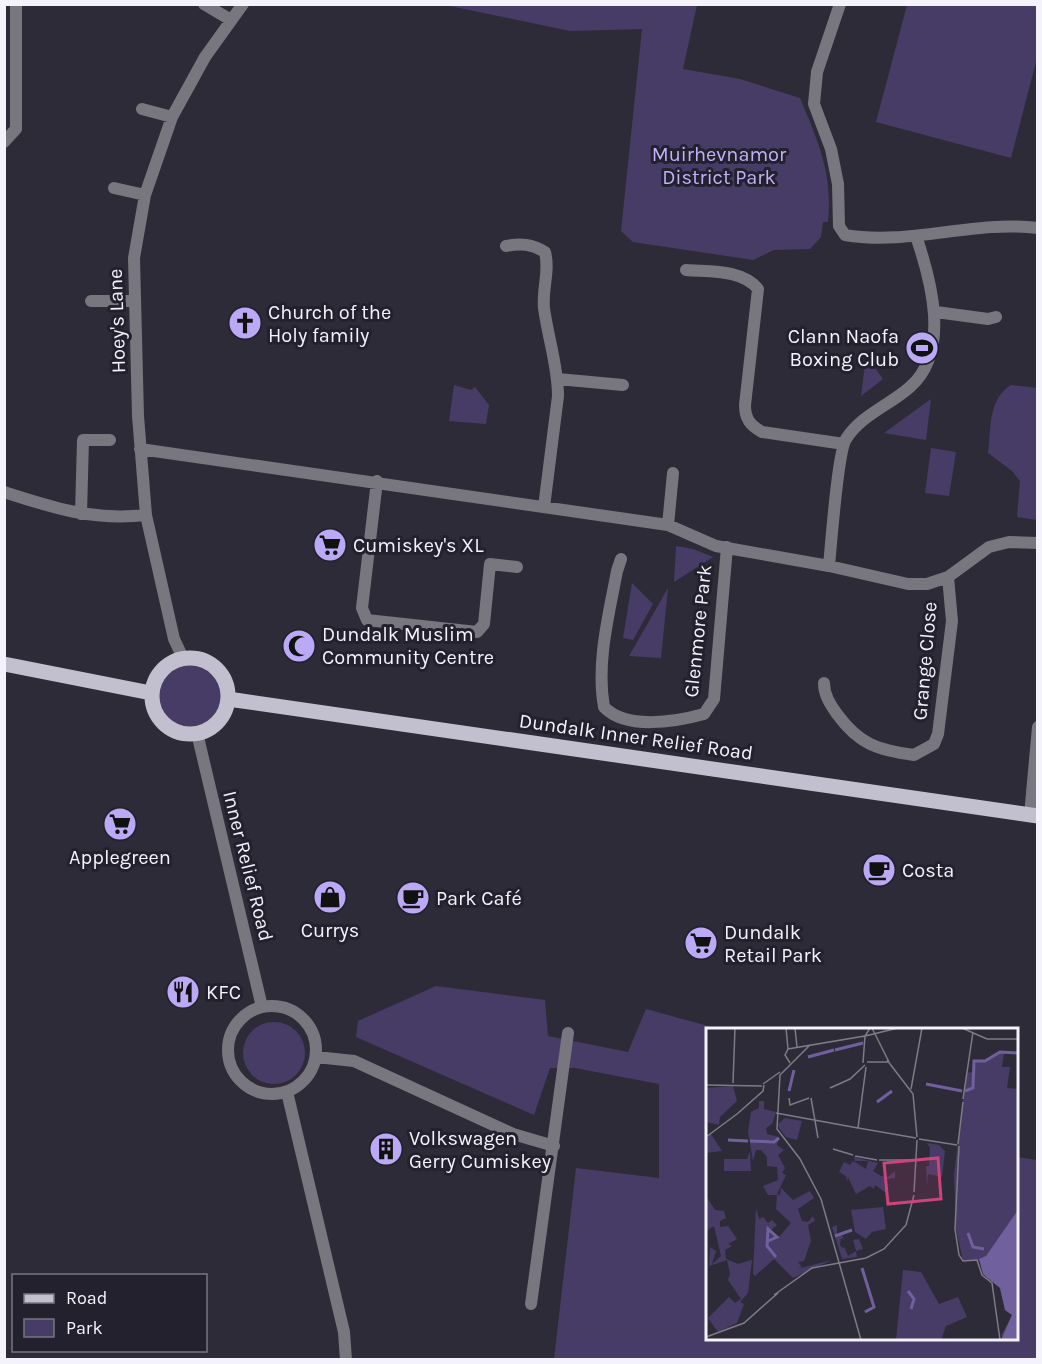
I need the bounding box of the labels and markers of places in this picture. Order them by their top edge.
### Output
place label: Church of the Holy family [268,301,391,347]
church icon: Church of the Holy family [227,305,263,341]
place label: Clann Naofa Boxing Club [788,325,899,371]
sports icon: Clann Naofa Boxing Club [904,330,940,366]
supermarket icon: Cumiskey's XL [312,527,348,563]
place label: Cumiskey's XL [353,534,484,557]
place label: Dundalk Muslim Community Centre [322,623,494,669]
mosque icon: Dundalk Muslim Community Centre [281,628,317,664]
supermarket icon: Applegreen [102,806,138,842]
place label: Applegreen [69,846,171,869]
cafe icon: Costa [861,852,897,888]
place label: Costa [902,859,954,882]
shop icon: Currys [312,879,348,915]
cafe icon: Park Café [395,880,431,916]
place label: Park Café [436,887,522,910]
place label: Currys [301,919,359,942]
place label: Dundalk Retail Park [724,921,822,967]
supermarket icon: Dundalk Retail Park [683,925,719,961]
restaurant icon: KFC [165,974,201,1010]
place label: KFC [206,981,241,1004]
place label: Volkswagen Gerry Cumiskey [409,1127,551,1173]
building icon: Volkswagen Gerry Cumiskey [368,1131,404,1167]

